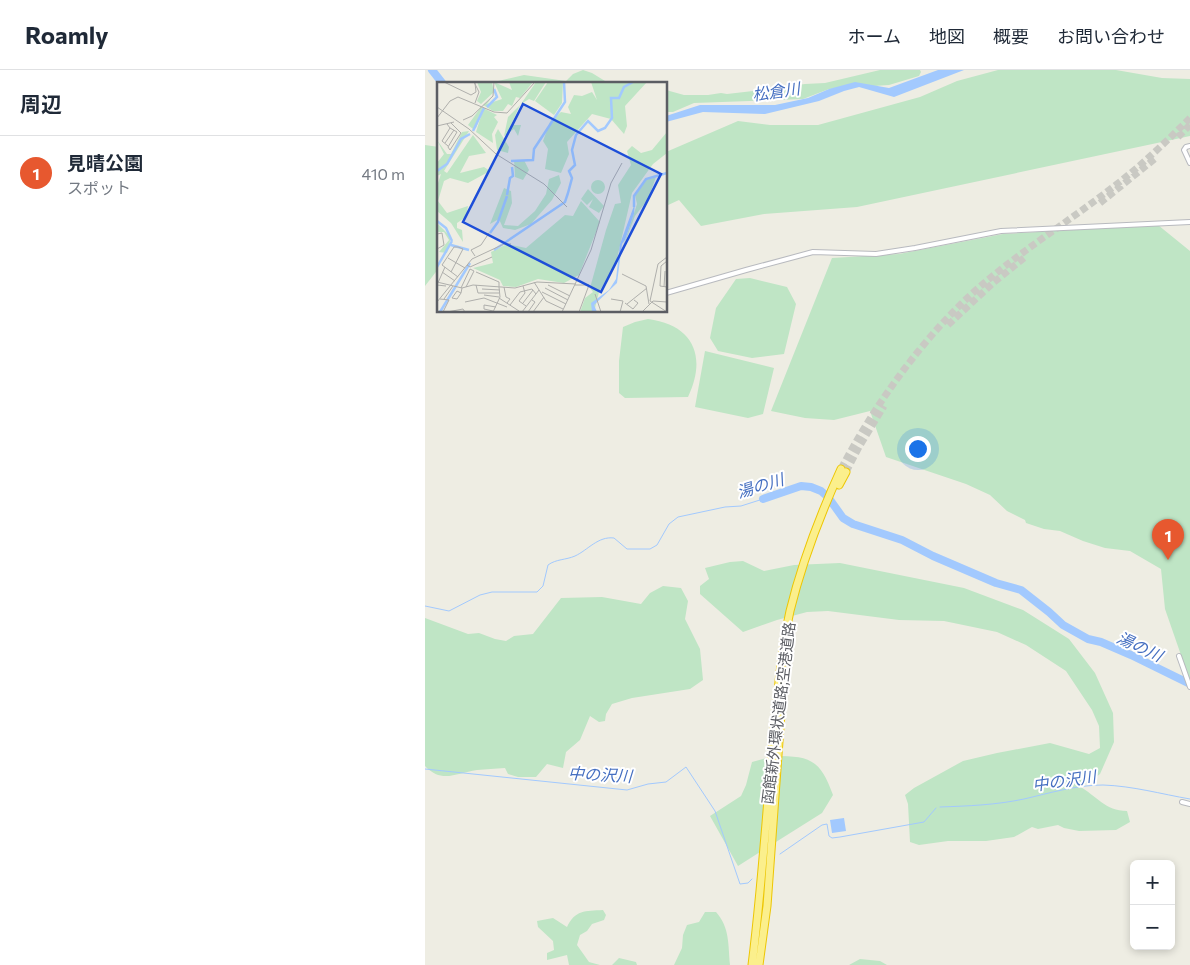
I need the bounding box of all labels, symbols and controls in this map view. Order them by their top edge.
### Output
text: Roamly [25,20,108,49]
text: ホーム [848,25,901,47]
text: 地図 [929,25,965,47]
text: 概要 [993,25,1029,47]
text: お問い合わせ [1057,25,1165,47]
water label: 松倉川 [751,78,803,104]
inset map [437,82,667,312]
text: 周辺 [20,91,62,116]
text: 見晴公園 [67,151,143,174]
text: 1 [32,164,40,183]
text: 410 m [362,164,405,183]
text: スポット [67,178,131,197]
your location [905,436,931,462]
water label: 湯の川 [734,468,788,501]
pin: 1 [1152,519,1184,560]
street label: 函館新外環状道路;空港道路 [758,621,798,805]
water label: 湯の川 [1114,627,1168,666]
water label: 中の沢川 [568,763,634,785]
water label: 中の沢川 [1031,766,1099,794]
map controls [1130,860,1175,950]
button: + [1130,860,1175,905]
button: − [1130,905,1175,950]

